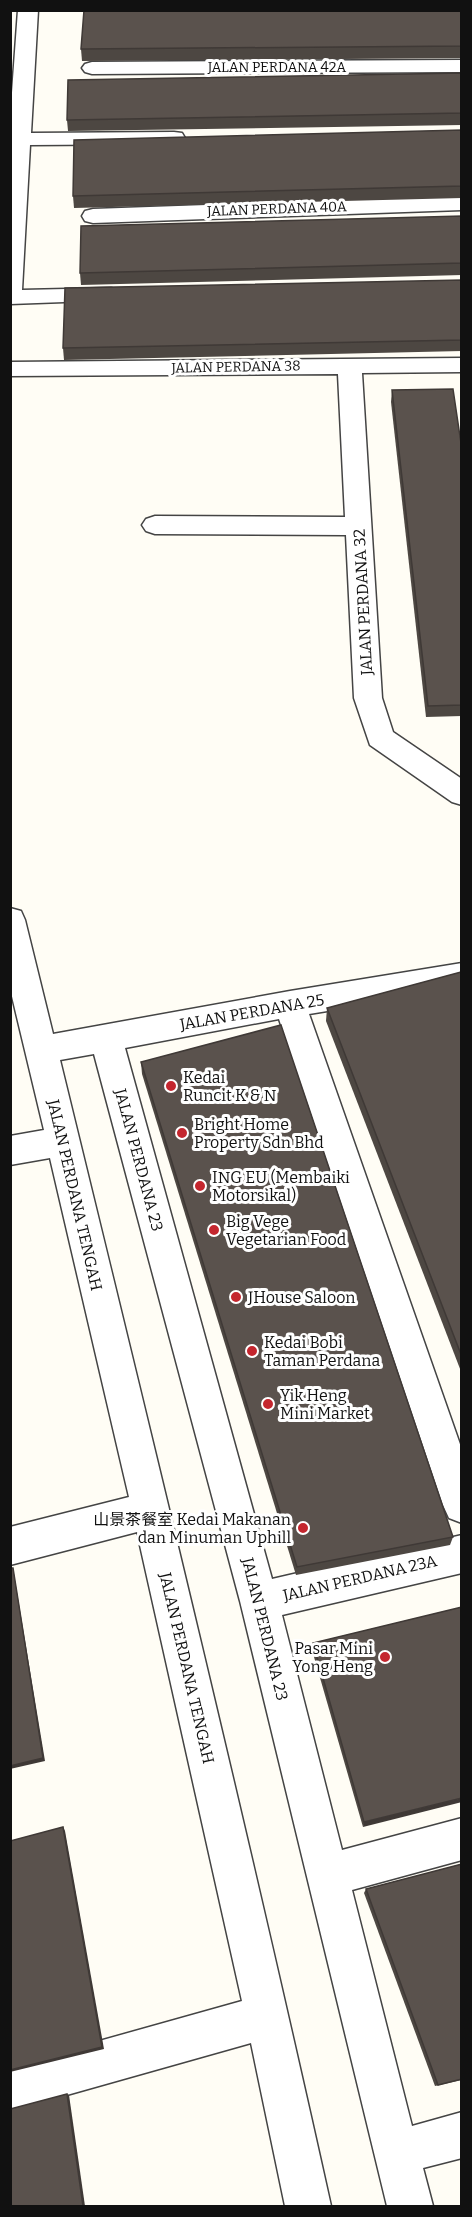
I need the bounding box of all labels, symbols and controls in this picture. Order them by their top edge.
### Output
street label: JALAN PERDANA 42A [207,59,346,76]
street label: JALAN PERDANA 40A [206,198,347,220]
street label: JALAN PERDANA 38 [170,357,301,377]
street label: JALAN PERDANA 32 [350,528,376,677]
street label: JALAN PERDANA 25 [177,990,326,1034]
place label: Kedai Runcit K & N [183,1068,277,1105]
marker: Kedai Runcit K & N [164,1079,178,1093]
street label: JALAN PERDANA 23 [111,1086,167,1233]
street label: JALAN PERDANA TENGAH [44,1097,106,1292]
place label: Bright Home Property Sdn Bhd [194,1115,324,1152]
marker: Bright Home Property Sdn Bhd [175,1126,189,1140]
place label: ING EU (Membaiki Motorsikal) [212,1168,350,1205]
marker: ING EU (Membaiki Motorsikal) [193,1179,207,1193]
place label: Big Vege Vegetarian Food [226,1212,347,1249]
marker: Big Vege Vegetarian Food [207,1223,221,1237]
place label: JHouse Saloon [247,1288,355,1307]
marker: JHouse Saloon [229,1290,243,1304]
place label: Kedai Bobi Taman Perdana [264,1333,380,1370]
marker: Kedai Bobi Taman Perdana [245,1344,259,1358]
place label: Yik Heng Mini Market [280,1386,370,1423]
marker: Yik Heng Mini Market [261,1397,275,1411]
place label: 山景茶餐室 Kedai Makanan dan Minuman Uphill [93,1510,291,1547]
marker: 山景茶餐室 Kedai Makanan dan Minuman Uphill [296,1521,310,1535]
street label: JALAN PERDANA 23A [280,1551,439,1605]
street label: JALAN PERDANA 23 [238,1555,292,1702]
street label: JALAN PERDANA TENGAH [156,1570,218,1765]
place label: Pasar Mini Yong Heng [292,1639,373,1676]
marker: Pasar Mini Yong Heng [378,1650,392,1664]

